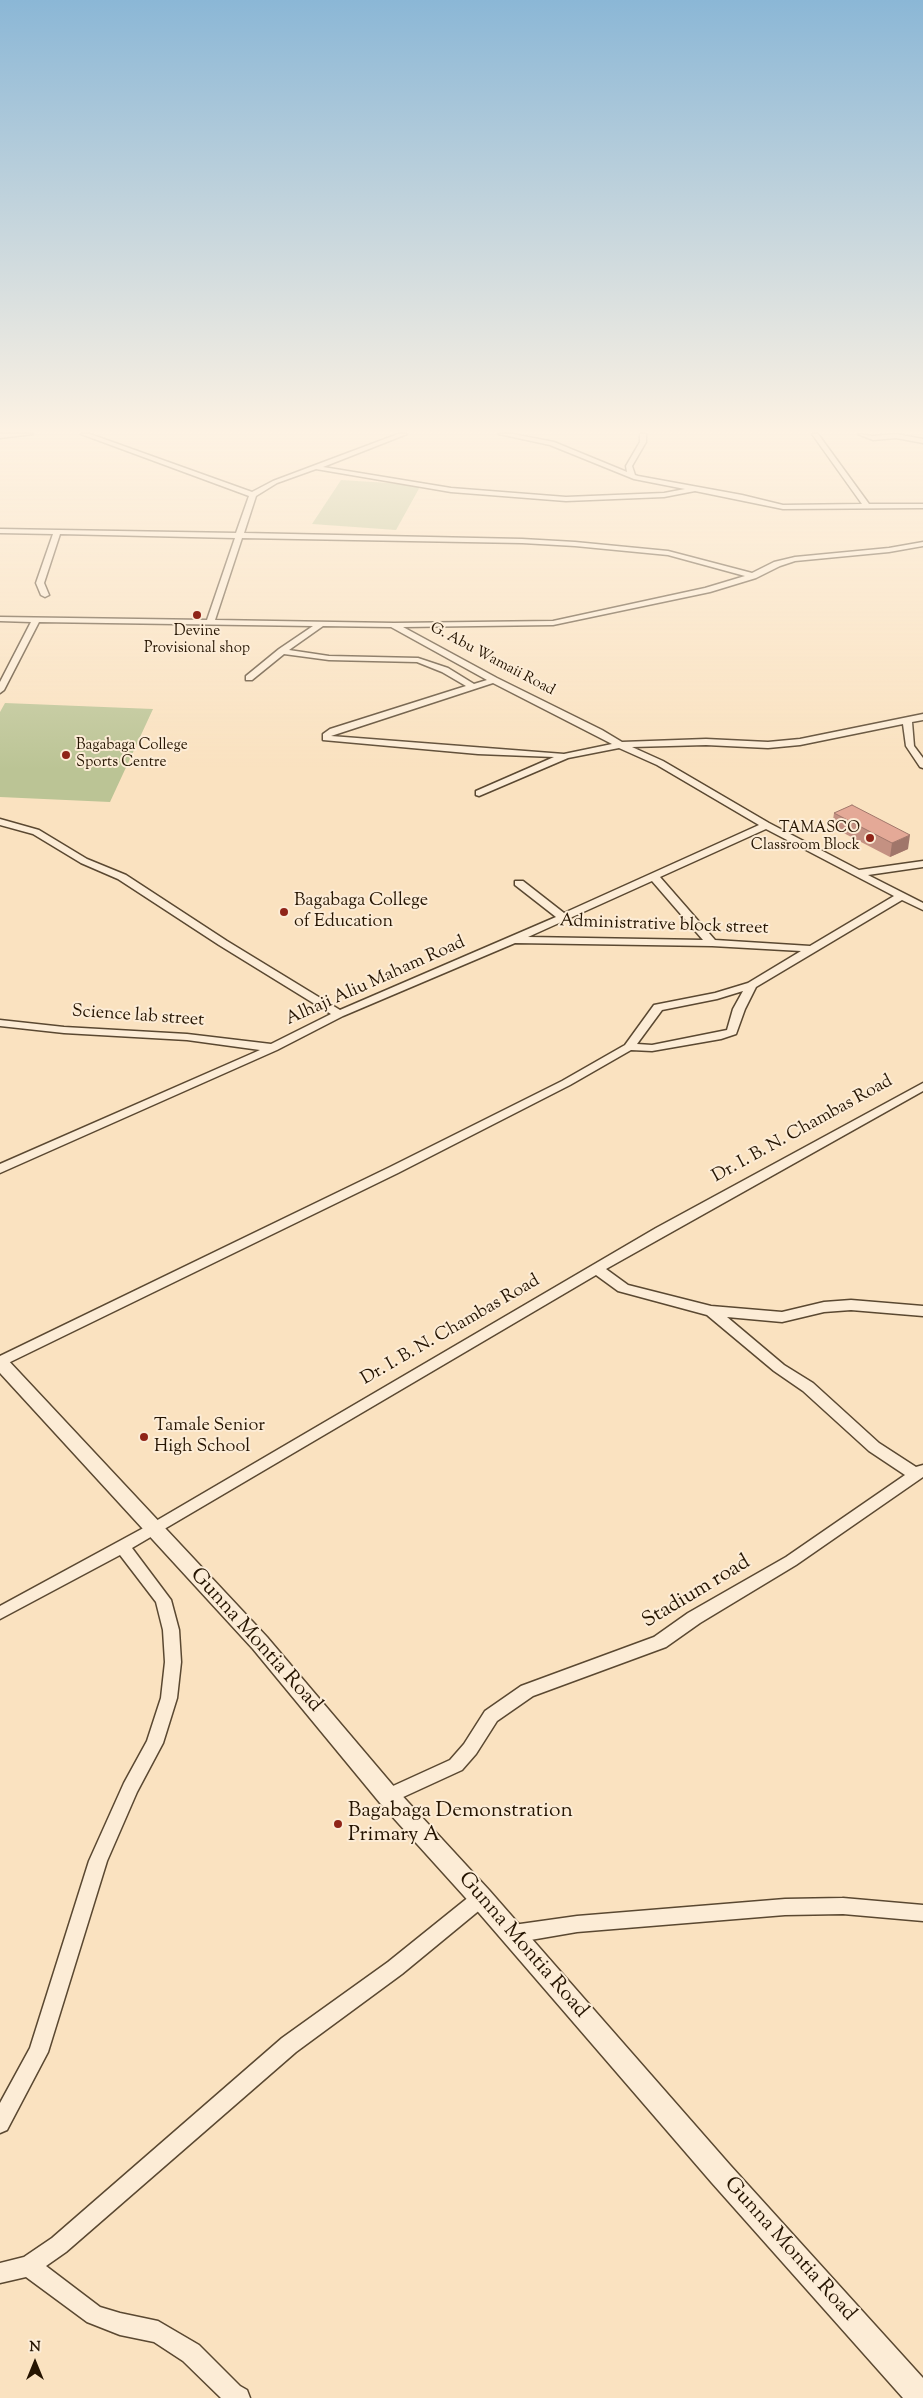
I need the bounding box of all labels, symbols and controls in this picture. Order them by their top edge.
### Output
marker: Devine Provisional shop [191,609,203,621]
street label: G. Abu Wamaii Road [427,619,557,701]
place label: Devine Provisional shop [144,623,250,658]
place label: Bagabaga College Sports Centre [76,737,188,772]
marker: Bagabaga College Sports Centre [60,749,72,761]
place label: TAMASCO Classroom Block [751,820,860,855]
marker: TAMASCO Classroom Block [864,832,876,844]
place label: Bagabaga College of Education [294,891,428,934]
marker: Bagabaga College of Education [278,906,290,918]
street label: Administrative block street [559,912,769,940]
street label: Alhaji Aliu Maham Road [283,933,469,1031]
street label: Science lab street [71,1002,205,1032]
street label: Dr. I. B. N. Chambas Road [709,1071,897,1189]
street label: Dr. I. B. N. Chambas Road [358,1271,544,1391]
place label: Tamale Senior High School [154,1416,265,1458]
marker: Tamale Senior High School [138,1431,150,1443]
street label: Stadium road [638,1551,756,1635]
street label: Gunna Montia Road [184,1564,326,1718]
place label: Bagabaga Demonstration Primary A [348,1799,573,1849]
marker: Bagabaga Demonstration Primary A [332,1818,344,1830]
street label: Gunna Montia Road [452,1868,592,2024]
street label: Gunna Montia Road [718,2173,860,2327]
north arrow [10,2338,60,2388]
text: N [29,2338,41,2358]

